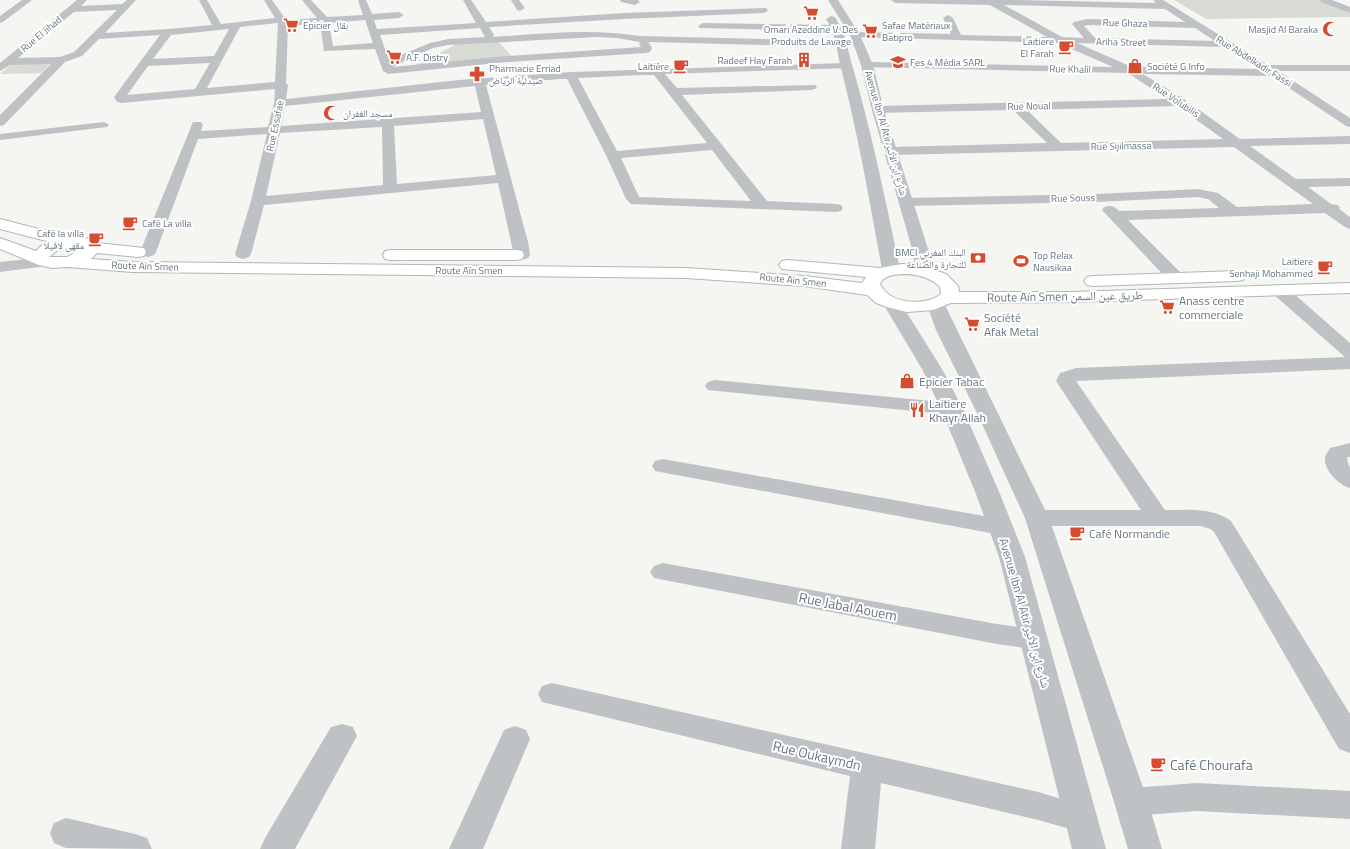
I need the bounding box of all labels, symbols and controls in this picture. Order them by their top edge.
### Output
supermarket icon: Omari Azeddine V. Des Produits de Lavage [802,4,820,22]
street label: Rue El Jihad [17,12,65,56]
street label: Rue Ghaza [1102,15,1148,31]
supermarket icon: Epicier بقال [282,16,300,34]
place label: Epicier بقال [303,18,349,33]
place label: Safae Matériaux Batipro [882,18,951,45]
mosque icon: Masjid Al Baraka [1321,20,1339,38]
place label: Omari Azeddine V. Des Produits de Lavage [764,22,859,49]
supermarket icon: Safae Matériaux Batipro [861,22,879,40]
place label: Masjid Al Baraka [1248,22,1318,37]
street label: Rue Abdelkadir Fassi [1213,32,1295,90]
place label: Laitiere El Farah [1020,34,1054,61]
street label: Ariha Street [1096,34,1147,50]
cafe icon: Laitiere El Farah [1057,38,1075,56]
supermarket icon: A.F. Distry [385,48,403,66]
place label: A.F. Distry [406,50,448,65]
building icon: Radeef Hay Farah [795,51,813,69]
place label: Radeef Hay Farah [717,53,792,68]
school or university icon: Fes 4 Média SARL [889,53,907,71]
place label: Fes 4 Média SARL [910,55,985,70]
cafe icon: Laitière [672,57,690,75]
shop icon: Société G Info [1126,57,1144,75]
place label: Laitière [638,59,669,74]
place label: Société G Info [1147,59,1205,74]
place label: Pharmacie Erriad صيدلية الرياض [489,61,561,88]
street label: Rue Khalil [1049,61,1091,77]
pharmacy icon: Pharmacie Erriad صيدلية الرياض [468,65,486,83]
street label: Avenue Ibn Al Atir شارع ابن الأثير [861,69,911,198]
street label: Rue Volubilis [1150,79,1203,121]
street label: Rue Noual [1007,98,1051,114]
street label: Rue Essafae [262,99,288,153]
mosque icon: مسجد الغفران [322,104,340,122]
place label: مسجد الغفران [343,106,393,121]
street label: Rue Sijilmassa [1091,138,1151,154]
street label: Rue Souss [1051,190,1095,206]
cafe icon: Café La villa [121,214,139,232]
place label: Café La villa [142,216,192,231]
place label: Café la villa مقهى لافيلا [37,226,84,253]
cafe icon: Café la villa مقهى لافيلا [87,230,105,248]
place label: BMCI البنك المغربي للتجارة والصناعة [895,245,966,272]
place label: Top Relax Nausikaa [1033,248,1074,275]
bank icon: BMCI البنك المغربي للتجارة والصناعة [969,249,987,267]
sports icon: Top Relax Nausikaa [1012,252,1030,270]
place label: Laitiere Senhaji Mohammed [1229,254,1313,281]
street label: Route Aïn Smen [111,257,179,275]
cafe icon: Laitiere Senhaji Mohammed [1316,258,1334,276]
street label: Route Aïn Smen [435,263,503,278]
street label: Route Aïn Smen [759,269,827,291]
street label: Route Aïn Smen طريق عين السمن [987,285,1143,307]
place label: Anass centre commerciale [1179,291,1244,324]
supermarket icon: Anass centre commerciale [1158,298,1176,316]
place label: Société Afak Metal [984,308,1038,341]
supermarket icon: Société Afak Metal [963,315,981,333]
shop icon: Epicier Tabac [898,372,916,390]
place label: Epicier Tabac [919,372,984,391]
place label: Laitiere Khayr Allah [929,394,986,427]
restaurant icon: Laitiere Khayr Allah [908,401,926,419]
cafe icon: Café Normandie [1068,524,1086,542]
place label: Café Normandie [1089,524,1170,543]
street label: Avenue Ibn Al Atir شارع ابن الأثير [994,536,1056,690]
street label: Rue Jabal Aouem [797,586,899,626]
street label: Rue Oukaymdn [771,735,863,775]
place label: Café Chourafa [1170,754,1253,775]
cafe icon: Café Chourafa [1149,755,1167,773]

